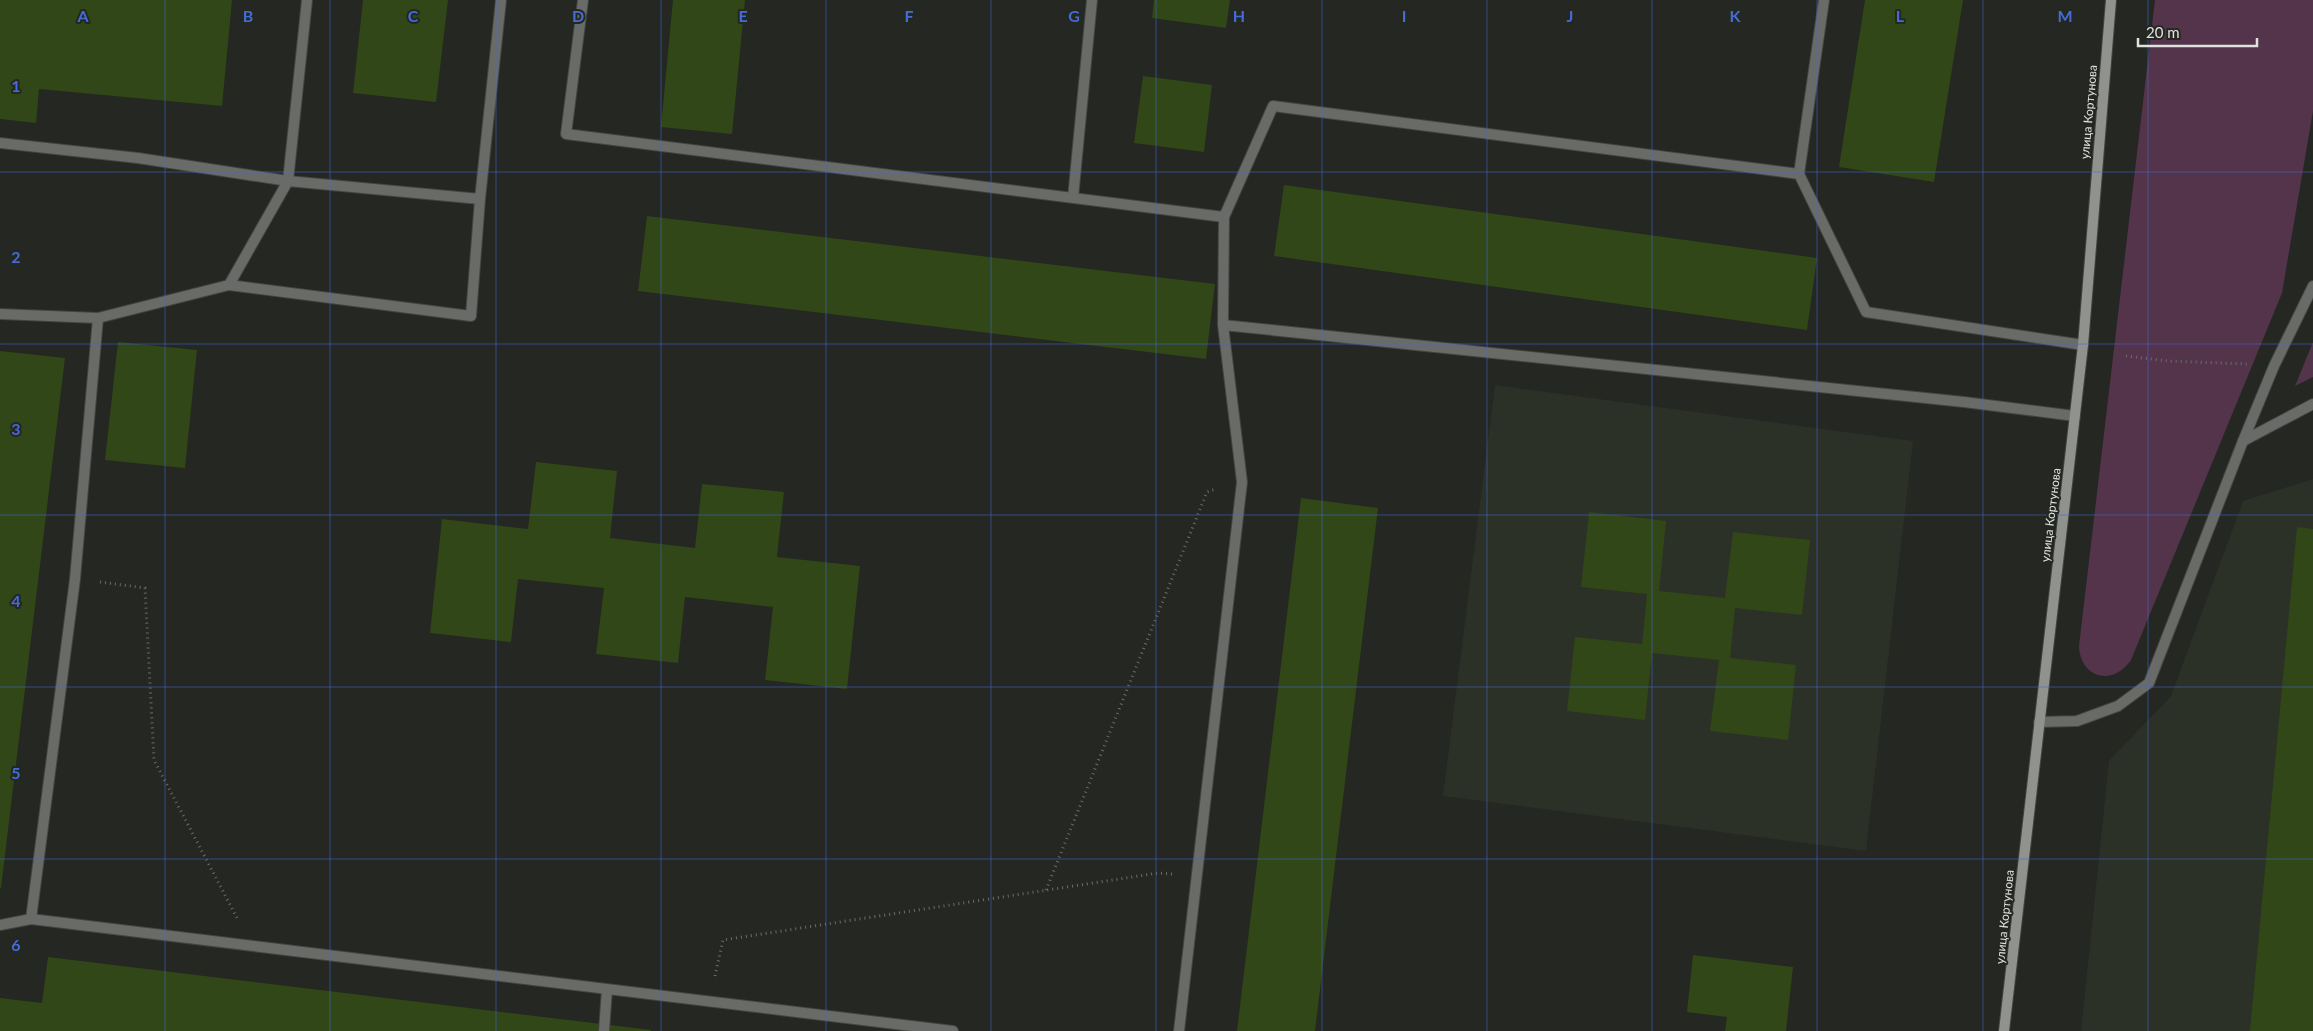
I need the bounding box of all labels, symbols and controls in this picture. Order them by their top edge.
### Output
text: A [76,6,89,25]
text: B [243,6,253,25]
text: C [408,6,419,25]
text: D [572,6,584,25]
text: E [738,6,748,25]
text: F [904,6,914,25]
text: G [1068,6,1080,25]
text: H [1233,6,1245,25]
text: I [1402,6,1406,25]
text: J [1567,6,1573,25]
text: K [1730,6,1742,25]
text: L [1896,6,1905,25]
text: M [2057,6,2073,25]
scale bar [2138,15,2257,47]
text: 20 m [2146,23,2180,41]
street label: улица Кортунова [2077,64,2100,160]
text: 1 [11,76,21,95]
text: 2 [11,247,21,266]
text: 3 [11,419,21,438]
street label: улица Кортунова [2037,467,2064,563]
text: 4 [11,591,21,610]
text: 5 [11,763,21,782]
street label: улица Кортунова [1992,869,2017,965]
text: 6 [11,935,21,954]

